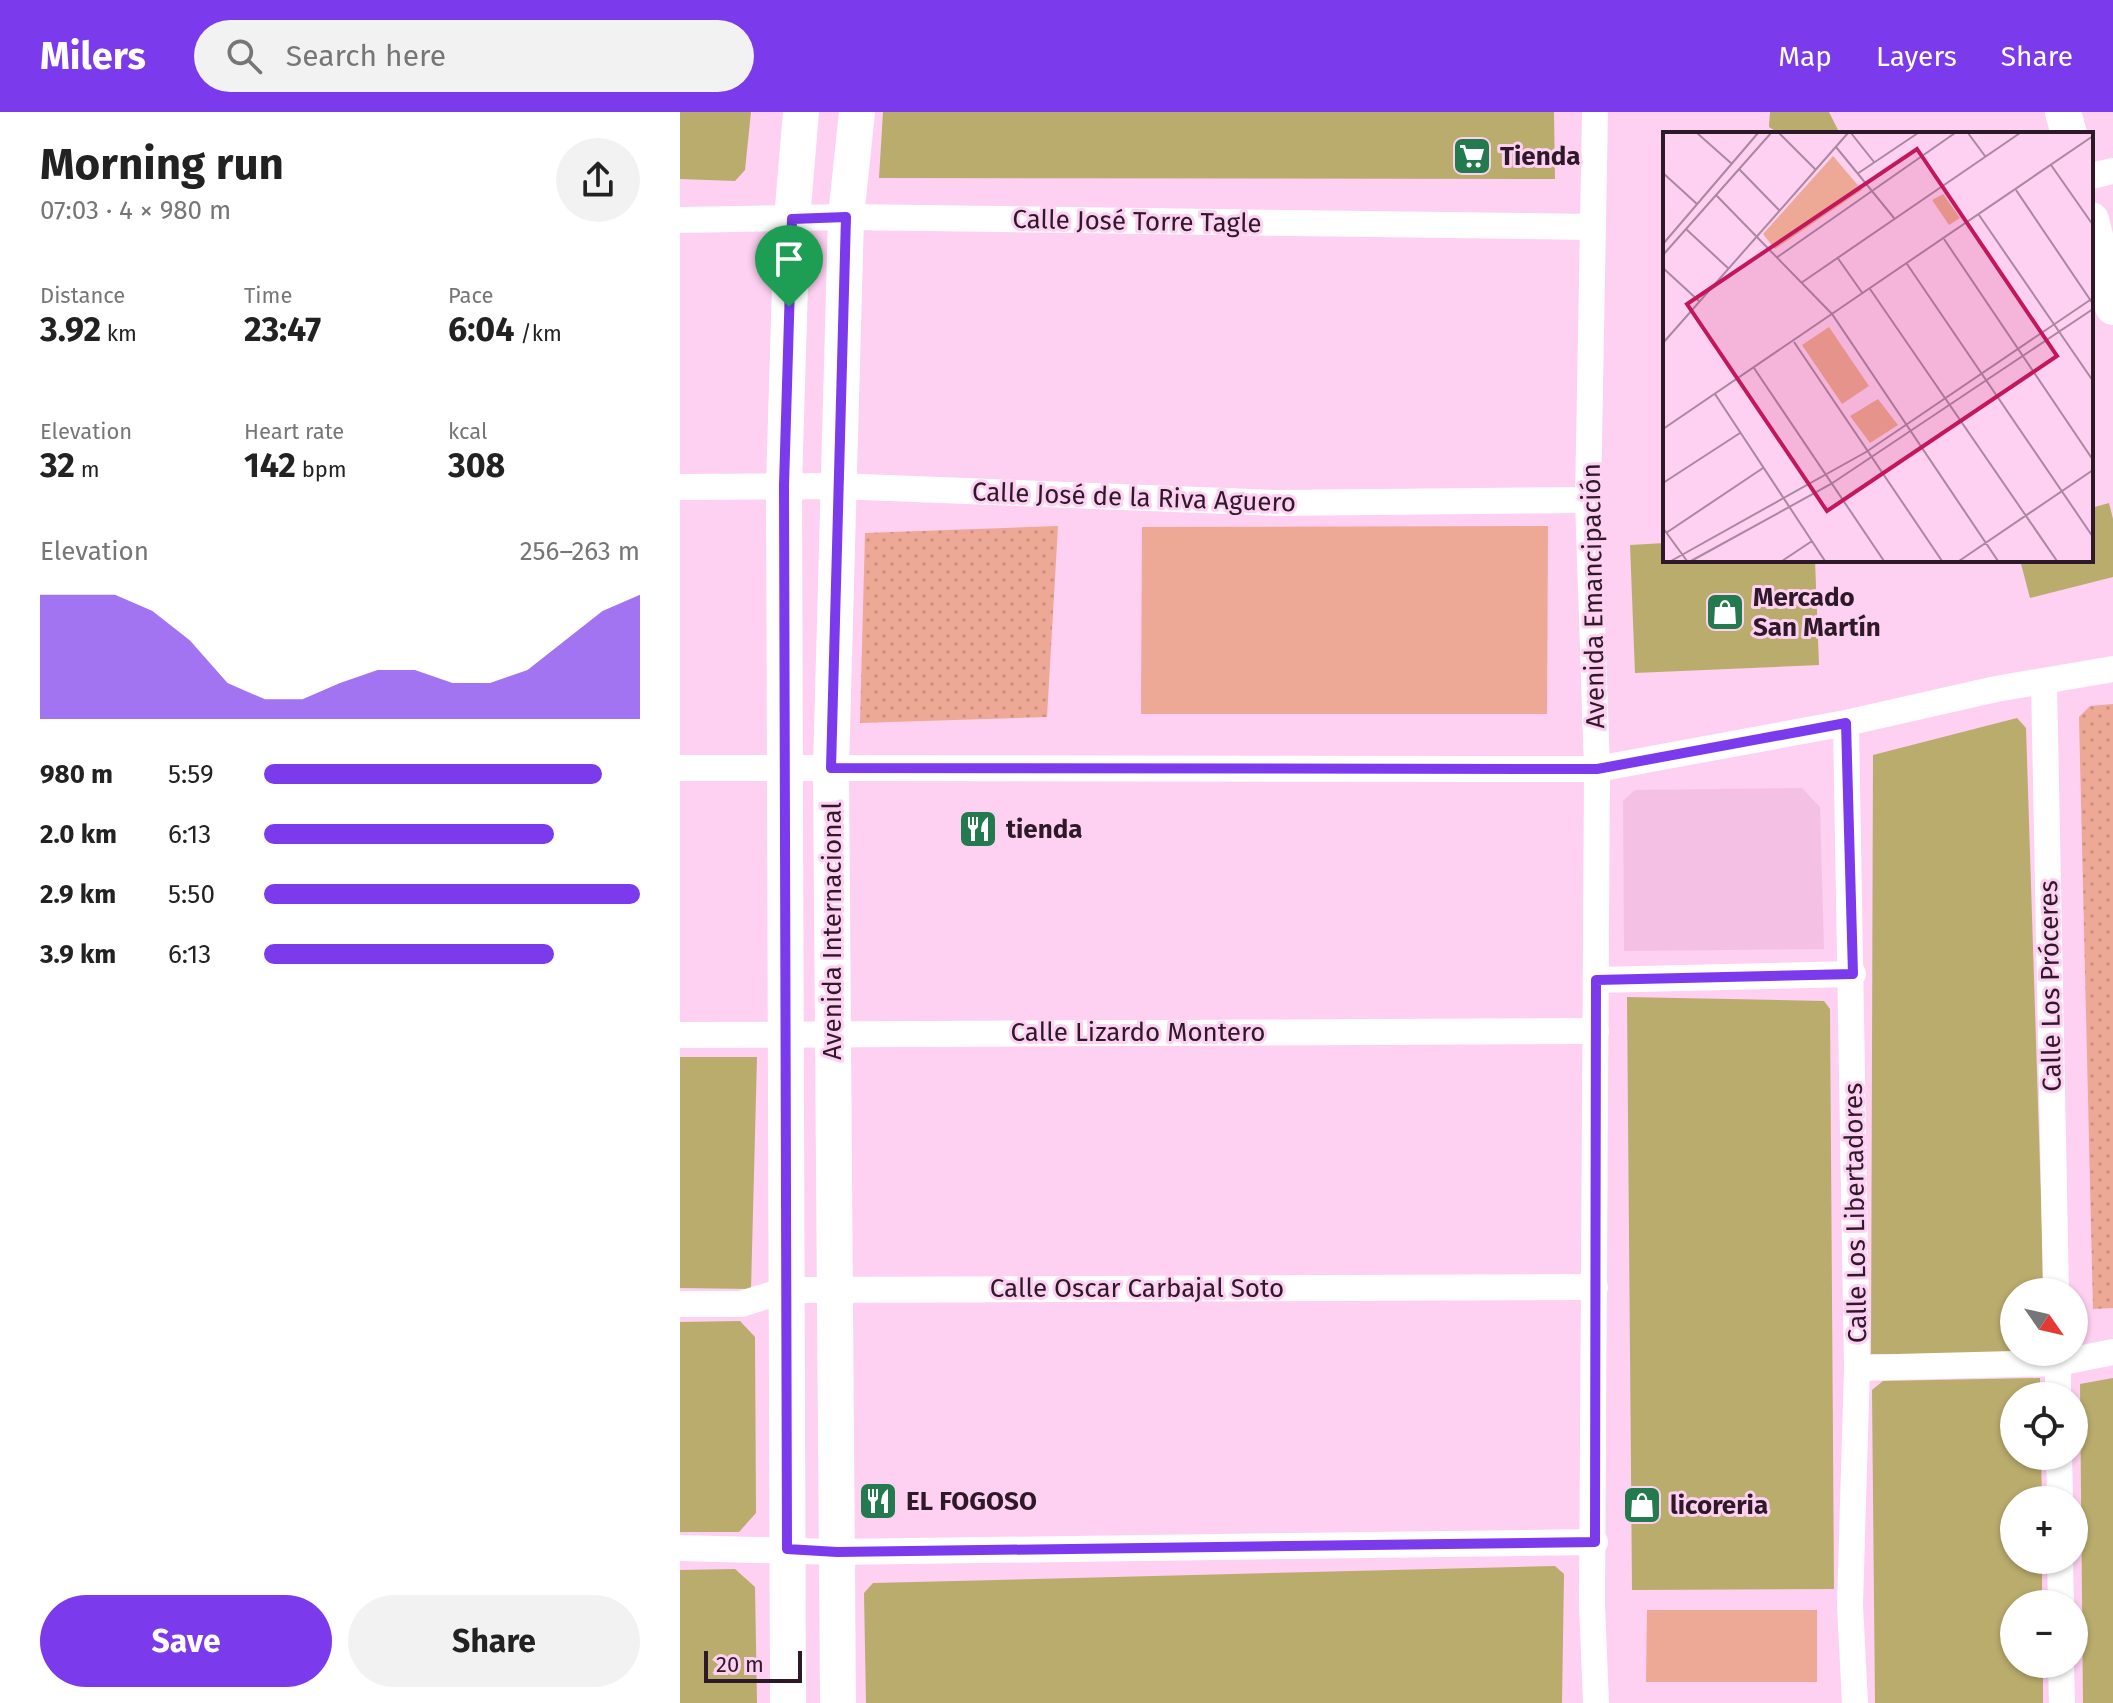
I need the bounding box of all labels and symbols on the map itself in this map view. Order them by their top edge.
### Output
inset map [1663,132,2093,562]
supermarket icon: Tienda [1451,135,1493,177]
place label: Tienda [1500,141,1581,172]
street label: Calle José Torre Tagle [1012,204,1262,239]
pin [755,225,823,307]
street label: Avenida Emancipación [1576,463,1611,729]
street label: Calle José de la Riva Aguero [971,476,1297,519]
place label: Mercado San Martín [1753,582,1881,643]
shop icon: Mercado San Martín [1704,591,1746,633]
street label: Avenida Internacional [817,802,848,1060]
restaurant icon: tienda [957,808,999,850]
place label: tienda [1006,814,1083,845]
street label: Calle Los Próceres [2033,880,2068,1092]
street label: Calle Lizardo Montero [1011,1017,1265,1048]
street label: Calle Los Libertadores [1838,1083,1873,1343]
street label: Calle Oscar Carbajal Soto [990,1273,1284,1304]
north arrow [2000,1278,2088,1366]
restaurant icon: EL FOGOSO [857,1480,899,1522]
shop icon: licoreria [1621,1484,1663,1526]
place label: EL FOGOSO [906,1486,1037,1517]
place label: licoreria [1670,1490,1768,1521]
scale bar [704,1647,802,1683]

